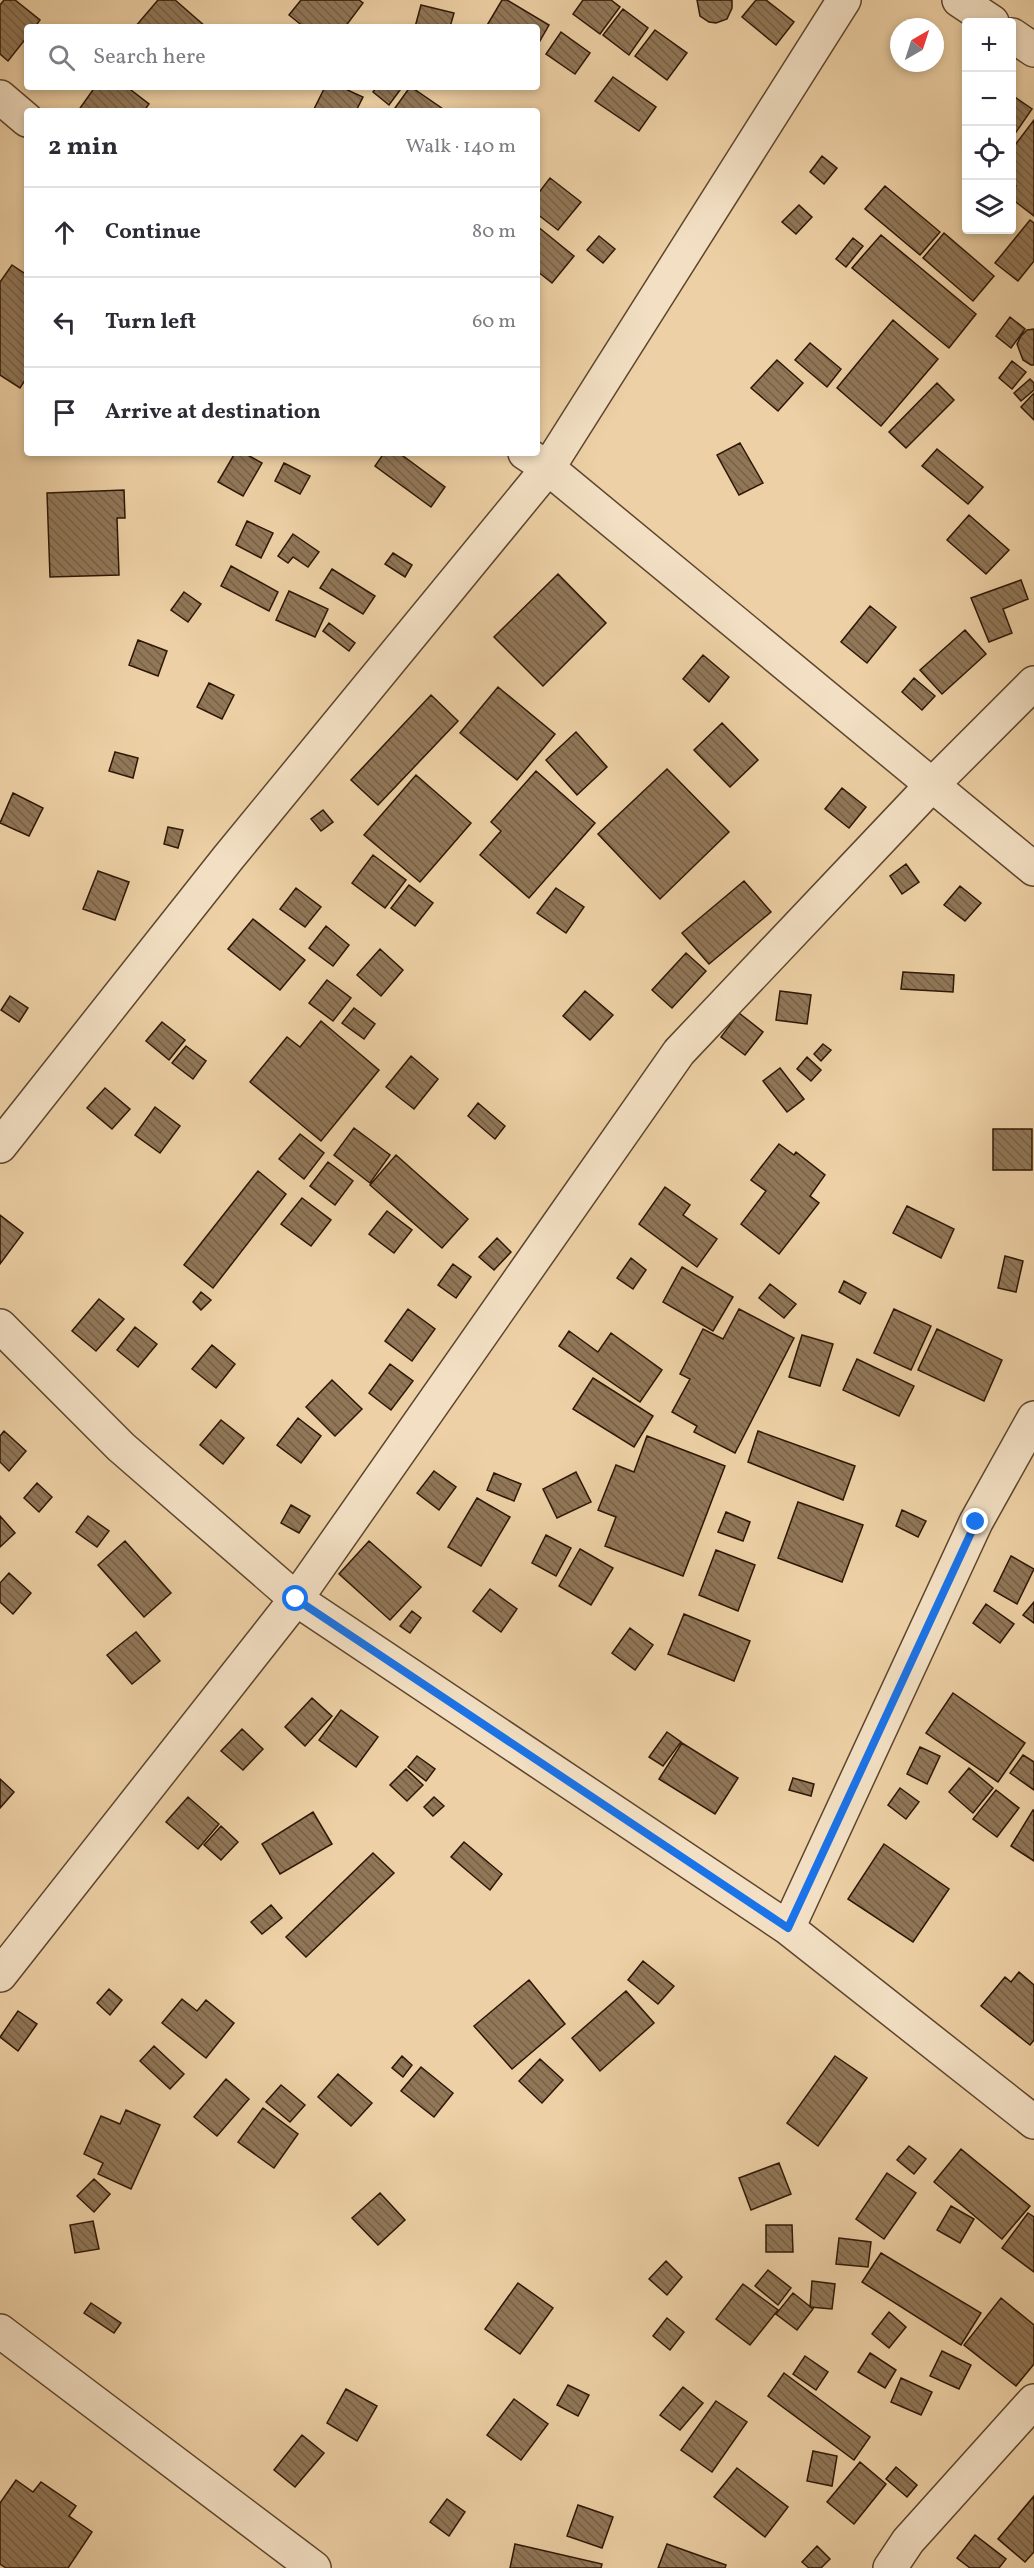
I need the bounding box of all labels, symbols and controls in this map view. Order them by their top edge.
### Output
north arrow [890,18,944,72]
map controls [962,18,1016,234]
button: + [962,18,1016,72]
search box [24,24,540,90]
icon: search [45,41,78,74]
text: Search here [93,42,206,73]
button: − [962,72,1016,126]
button: locate [962,126,1016,180]
text: 2 min [48,129,118,165]
text: Walk · 140 m [406,133,516,161]
button: layers [962,180,1016,234]
icon: ahead [48,216,81,249]
text: Continue [105,217,201,248]
text: 80 m [472,218,516,246]
icon: left [48,306,81,339]
text: Turn left [105,307,196,338]
text: 60 m [472,308,516,336]
icon: arrive [48,396,81,429]
text: Arrive at destination [105,397,321,428]
route end [962,1508,988,1534]
route start [282,1585,308,1611]

